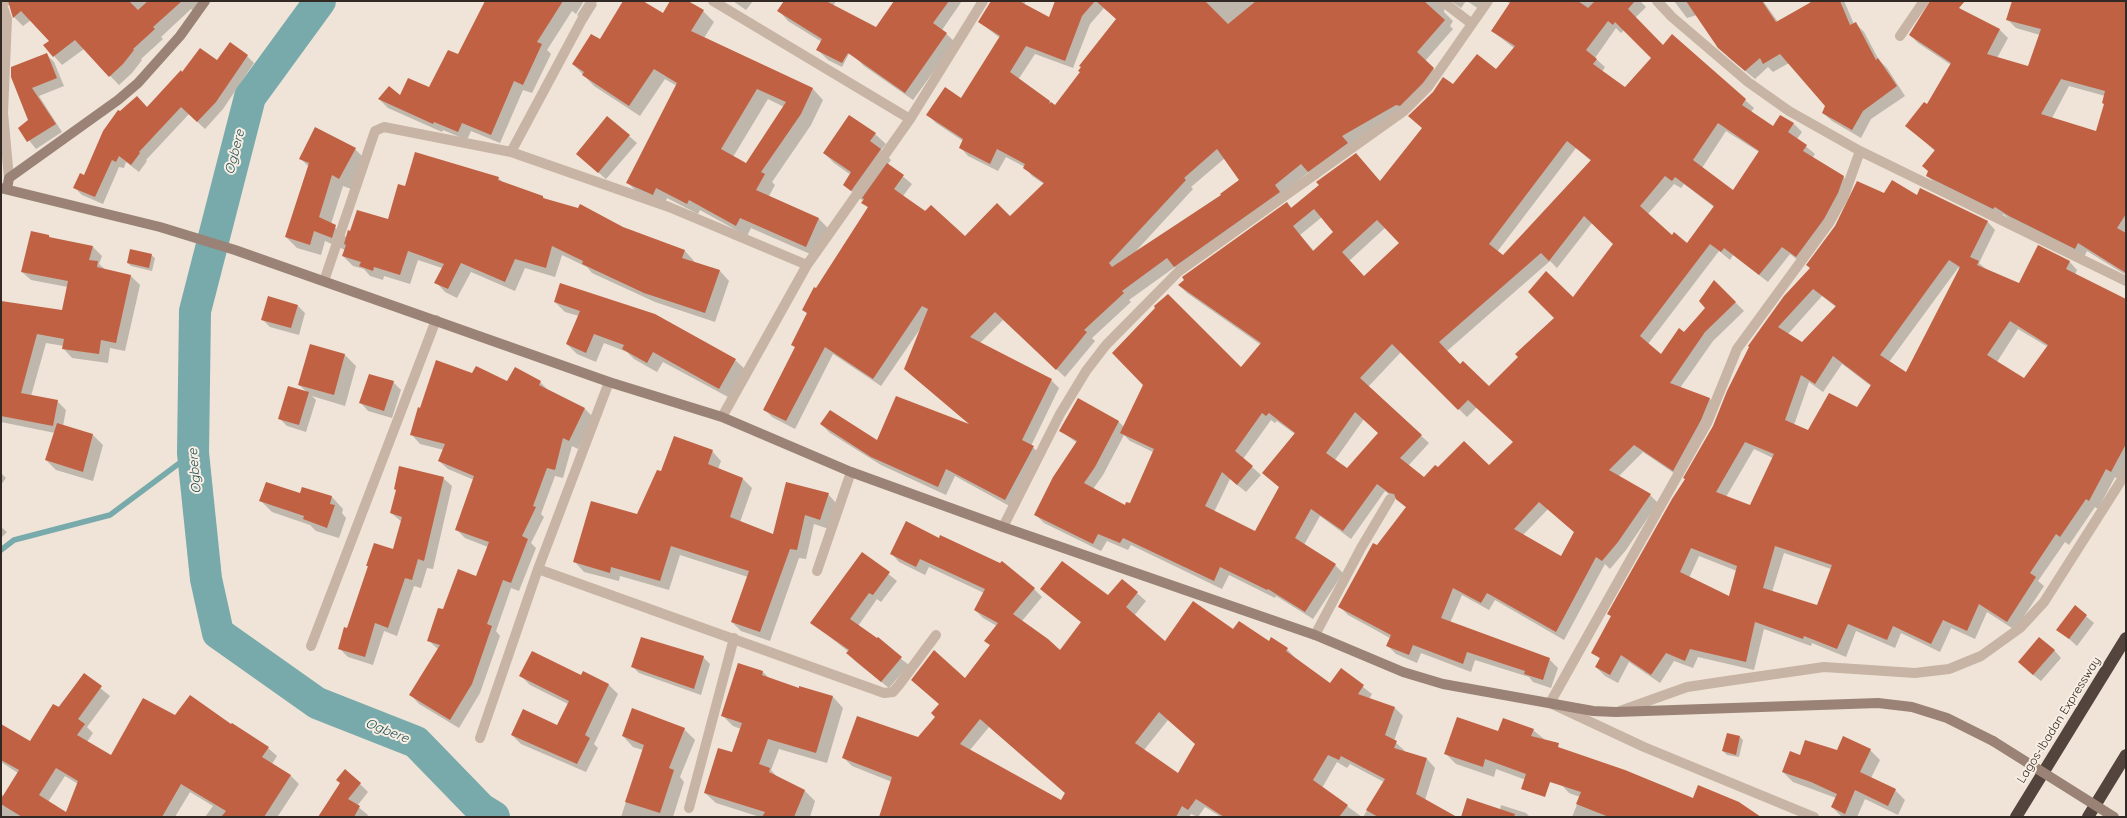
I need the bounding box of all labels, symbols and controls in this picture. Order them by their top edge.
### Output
water label: Ogbere [222,128,248,176]
water label: Ogbere [185,448,205,494]
street label: Lagos-Ibadan Expressway [2014,654,2104,786]
water label: Ogbere [363,715,411,747]

